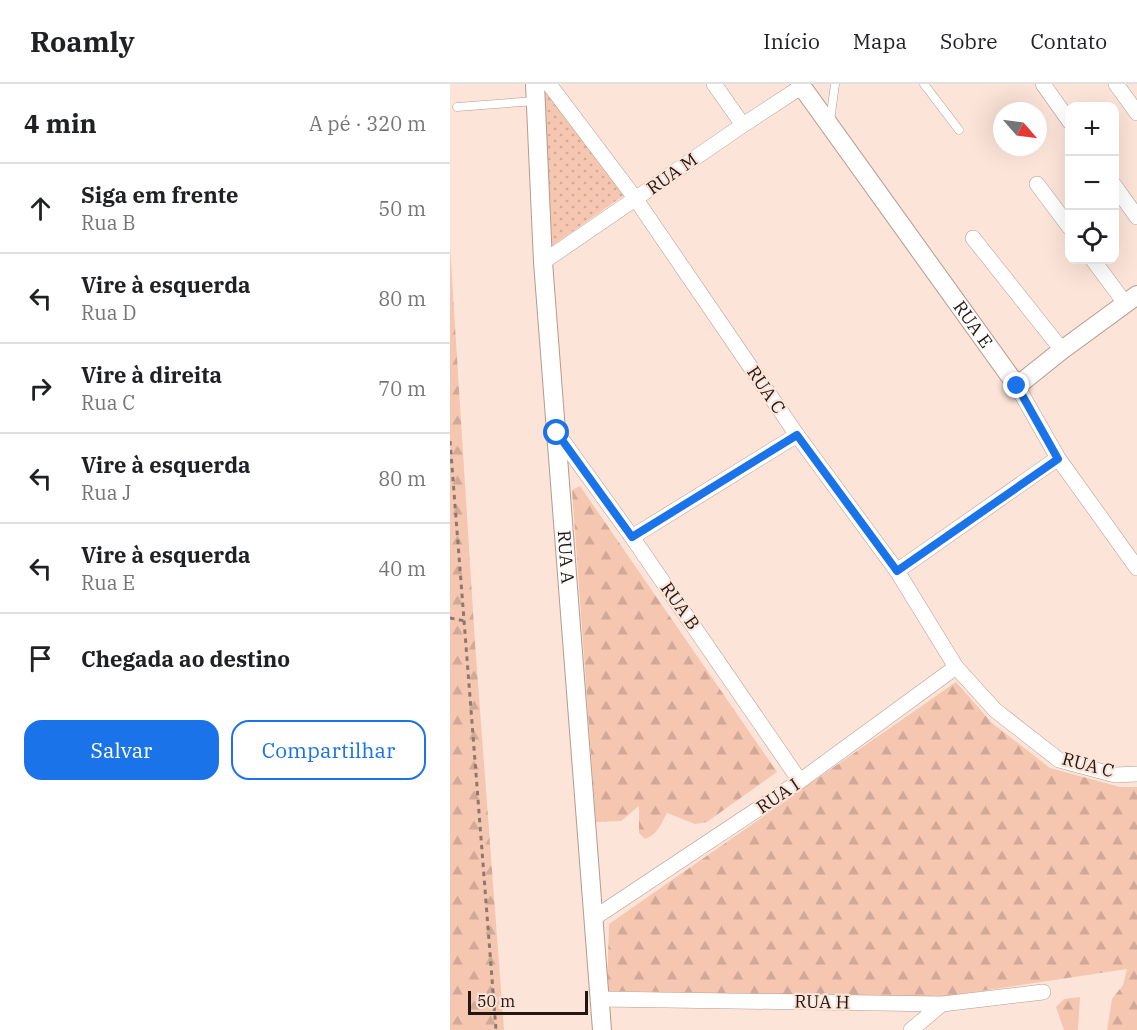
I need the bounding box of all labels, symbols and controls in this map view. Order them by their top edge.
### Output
text: Roamly [30,23,135,60]
text: Início [763,27,820,55]
text: Mapa [853,27,907,55]
text: Sobre [940,27,997,55]
text: Contato [1030,27,1107,55]
north arrow [993,102,1047,156]
map controls [1065,102,1119,264]
button: + [1065,102,1119,156]
text: 4 min [24,106,97,140]
text: A pé · 320 m [309,110,426,137]
street label: RUA M [642,148,702,199]
button: − [1065,156,1119,210]
text: Siga em frente [81,180,238,209]
icon: ahead [24,192,57,225]
text: 50 m [378,195,426,222]
text: Rua B [81,209,136,236]
button: locate [1065,210,1119,264]
text: Vire à esquerda [81,270,251,299]
icon: left [24,282,57,315]
text: 80 m [378,285,426,312]
street label: RUA E [948,296,998,352]
text: Rua D [81,299,136,326]
text: Vire à direita [81,360,222,389]
street label: RUA C [742,361,791,418]
icon: right [24,372,57,405]
route end [1003,372,1029,398]
text: 70 m [378,375,426,402]
text: Rua C [81,389,135,416]
route start [543,419,569,445]
text: Vire à esquerda [81,450,251,479]
icon: left [24,462,57,495]
text: 80 m [378,465,426,492]
text: Rua J [81,479,131,506]
street label: RUA A [553,529,580,585]
text: Vire à esquerda [81,540,251,569]
icon: left [24,552,57,585]
text: 40 m [378,555,426,582]
text: Rua E [81,569,135,596]
street label: RUA B [656,577,705,634]
icon: arrive [24,642,57,675]
text: Chegada ao destino [81,644,290,673]
button: Salvar [24,720,219,780]
button: Compartilhar [231,720,426,780]
street label: RUA C [1060,747,1117,782]
street label: RUA I [752,773,804,818]
scale bar [468,988,588,1016]
street label: RUA H [794,990,850,1013]
text: 50 m [477,991,515,1011]

